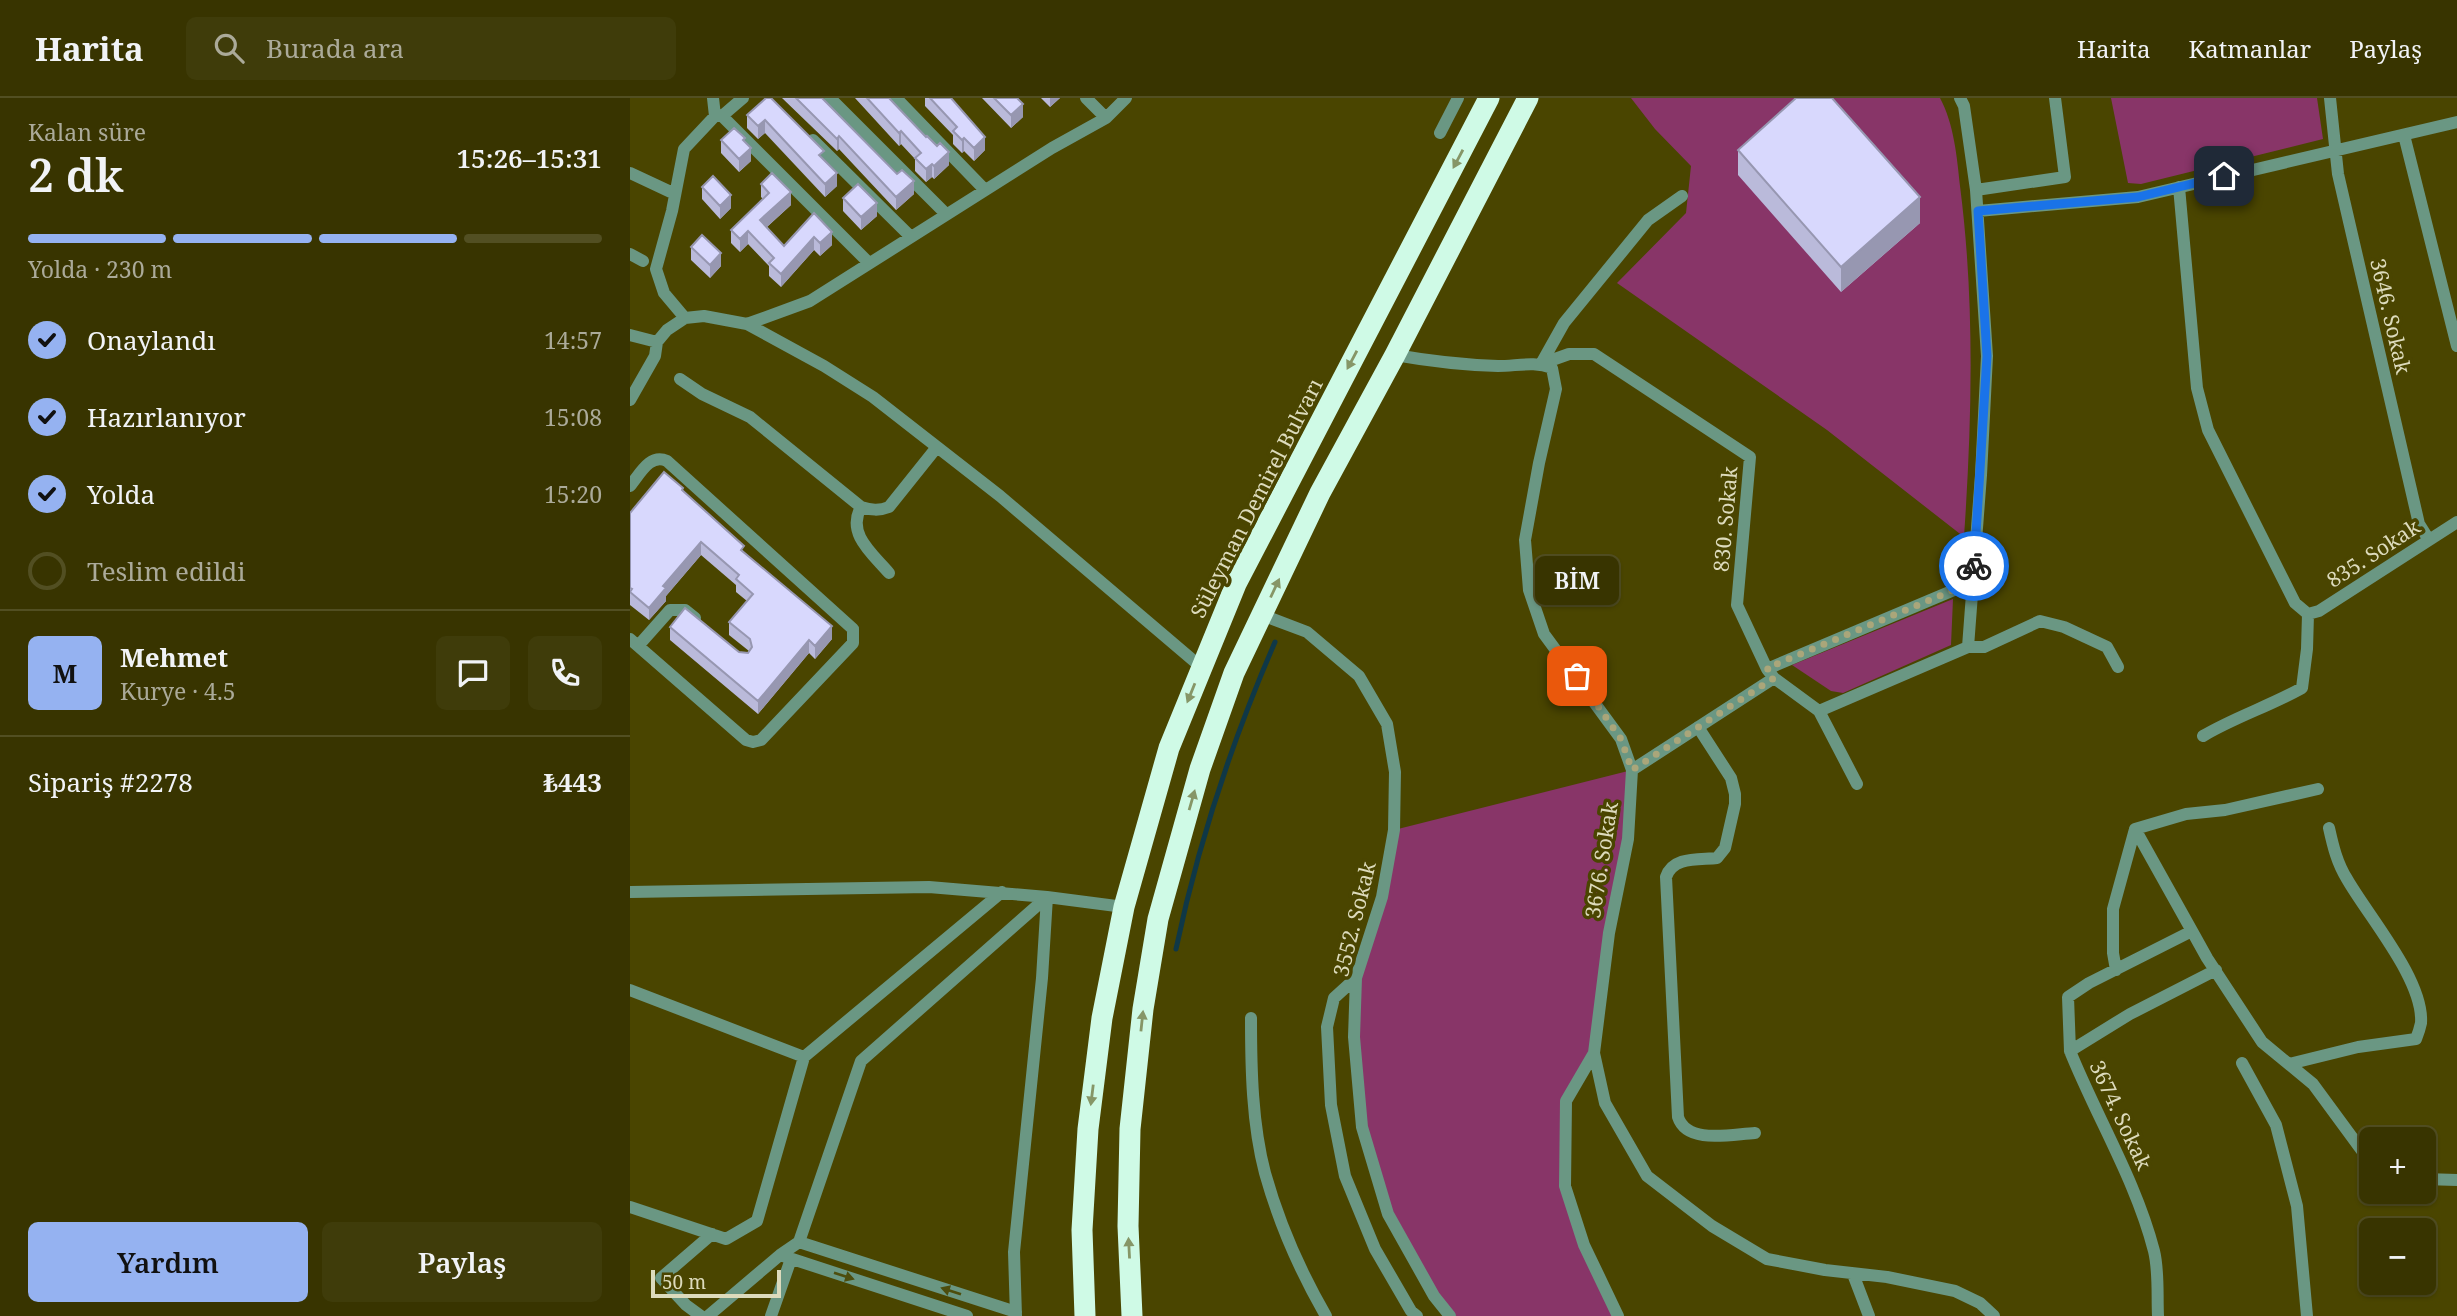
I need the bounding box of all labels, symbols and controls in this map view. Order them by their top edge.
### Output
search box [186,17,676,80]
text: Harita [35,26,144,71]
icon: search [210,29,248,67]
text: Burada ara [266,30,404,66]
text: Harita [2077,32,2150,65]
text: Katmanlar [2188,32,2311,65]
text: Paylaş [2349,32,2422,65]
text: Kalan süre [28,116,146,148]
text: 15:26–15:31 [456,140,602,176]
text: 2 dk [28,143,124,205]
pin [2194,146,2254,206]
one-way arrow [1452,149,1464,169]
icon: home [2205,157,2243,195]
text: Yolda · 230 m [28,253,172,285]
street label: 3646. Sokak [2364,256,2418,377]
icon: check [28,321,66,359]
text: Onaylandı [87,322,216,358]
text: 14:57 [544,324,602,356]
one-way arrow [1347,350,1358,370]
street label: Süleyman Demirel Bulvarı [1183,373,1329,623]
icon: check [28,398,66,436]
text: Hazırlanıyor [87,399,246,435]
text: 15:08 [544,401,602,433]
street label: 830. Sokak [1706,464,1744,573]
icon: check [28,475,66,513]
text: Yolda [87,476,155,512]
text: 15:20 [544,478,602,510]
street label: 835. Sokak [2321,512,2426,594]
courier [1939,531,2009,601]
icon: bike [1955,547,1993,585]
text: Teslim edildi [87,553,246,589]
callout: BİM [1535,557,1619,606]
text: BİM [1554,564,1600,596]
one-way arrow [1269,578,1280,598]
button: chat [436,636,510,710]
button: phone [528,636,602,710]
text: Mehmet [120,639,228,675]
pin [1547,646,1607,706]
text: M [53,655,77,691]
icon: bag [1558,657,1596,695]
text: Kurye · 4.5 [120,675,236,707]
one-way arrow [1185,682,1196,703]
text: Sipariş #2278 [28,764,193,800]
text: ₺443 [543,764,602,800]
one-way arrow [1187,789,1197,810]
street label: 3676. Sokak [1578,799,1624,920]
street label: 3552. Sokak [1326,858,1382,979]
one-way arrow [1136,1010,1147,1032]
street label: 3674. Sokak [2083,1056,2159,1175]
one-way arrow [1087,1084,1098,1106]
map controls [2359,1127,2436,1295]
button: + [2359,1127,2436,1204]
button: − [2359,1218,2436,1295]
button: Yardım [28,1222,308,1302]
button: Paylaş [322,1222,602,1302]
one-way arrow [1123,1237,1134,1259]
scale bar [651,1267,780,1299]
text: 50 m [662,1269,706,1295]
one-way arrow [834,1272,855,1282]
one-way arrow [940,1285,961,1296]

